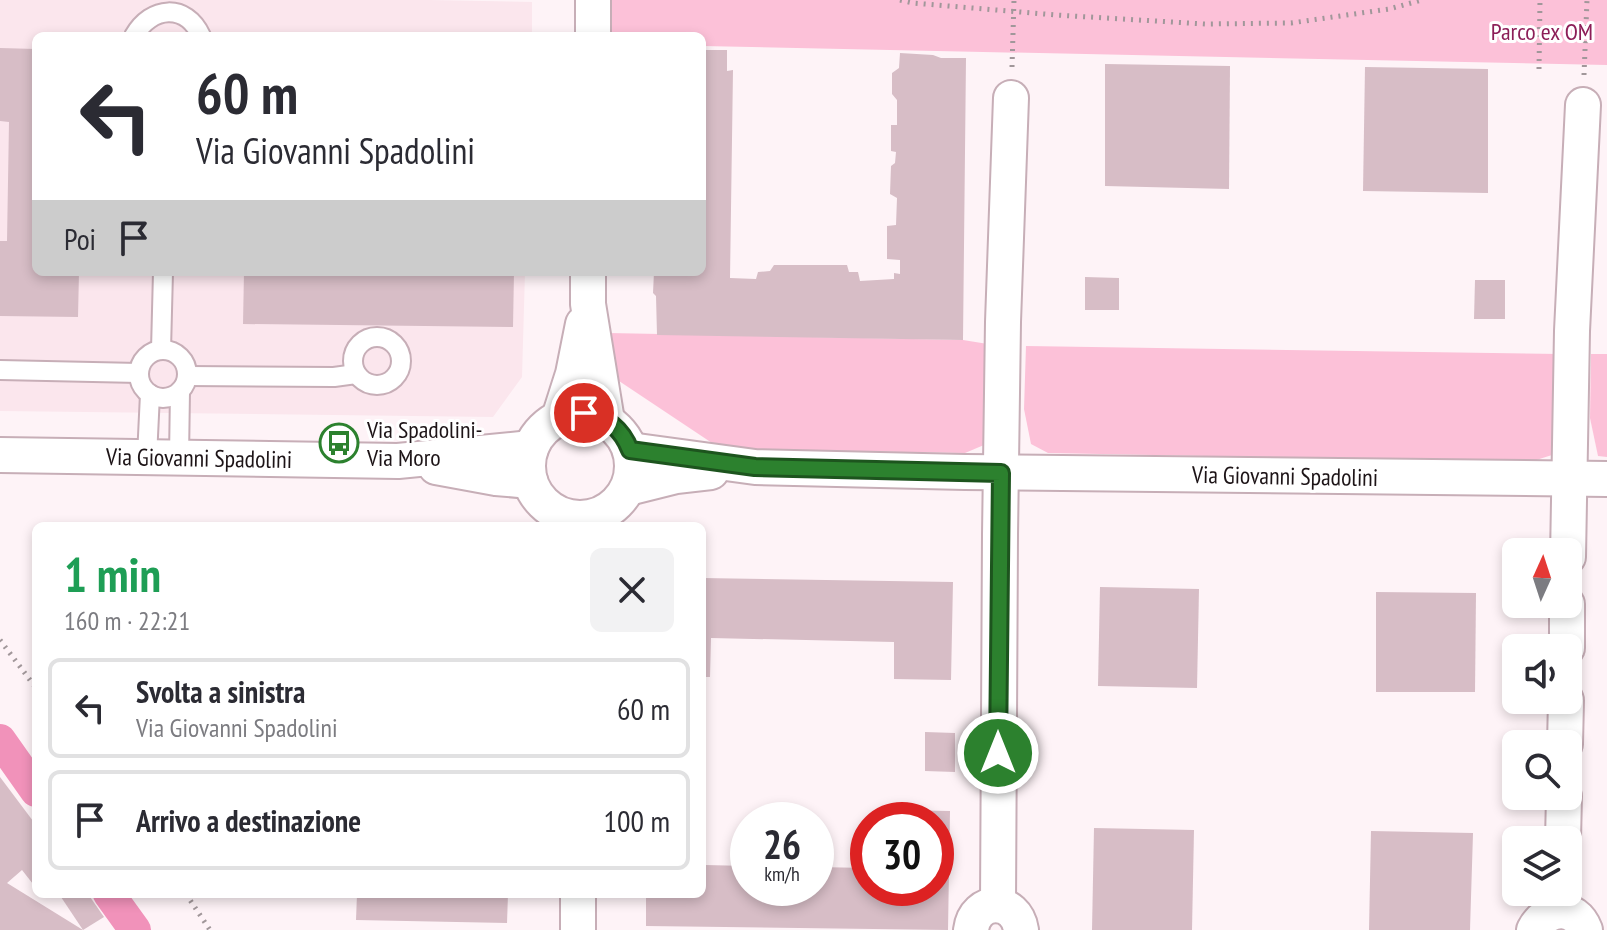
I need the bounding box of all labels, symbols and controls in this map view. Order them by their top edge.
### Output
park label: Parco ex OM [1491,16,1593,47]
text: 60 m [196,57,298,129]
icon: left [64,64,168,168]
text: Via Giovanni Spadolini [196,127,475,174]
icon: arrive [112,216,156,260]
text: Poi [64,219,96,258]
pin [550,379,618,447]
icon: arrive [562,391,606,435]
place label: Via Spadolini- Via Moro [366,414,483,473]
bus stop icon: Via Spadolini- Via Moro [318,422,360,464]
street label: Via Giovanni Spadolini [105,441,292,475]
street label: Via Giovanni Spadolini [1191,459,1378,493]
north arrow [1502,538,1582,618]
map controls [1502,538,1582,906]
text: 1 min [64,543,161,605]
button: close [590,548,674,632]
text: 160 m · 22:21 [64,604,190,637]
button: sound [1502,634,1582,714]
text: Svolta a sinistra [136,672,305,711]
icon: left [68,686,112,730]
text: 60 m [617,689,670,728]
text: Via Giovanni Spadolini [136,711,338,744]
position arrow [956,711,1040,795]
button: search [1502,730,1582,810]
icon: arrive [68,798,112,842]
text: Arrivo a destinazione [136,801,361,840]
text: 100 m [604,801,670,840]
speed limit sign: 30 [850,802,954,906]
text: 26 [763,818,801,870]
button: layers [1502,826,1582,906]
text: km/h [764,861,800,887]

